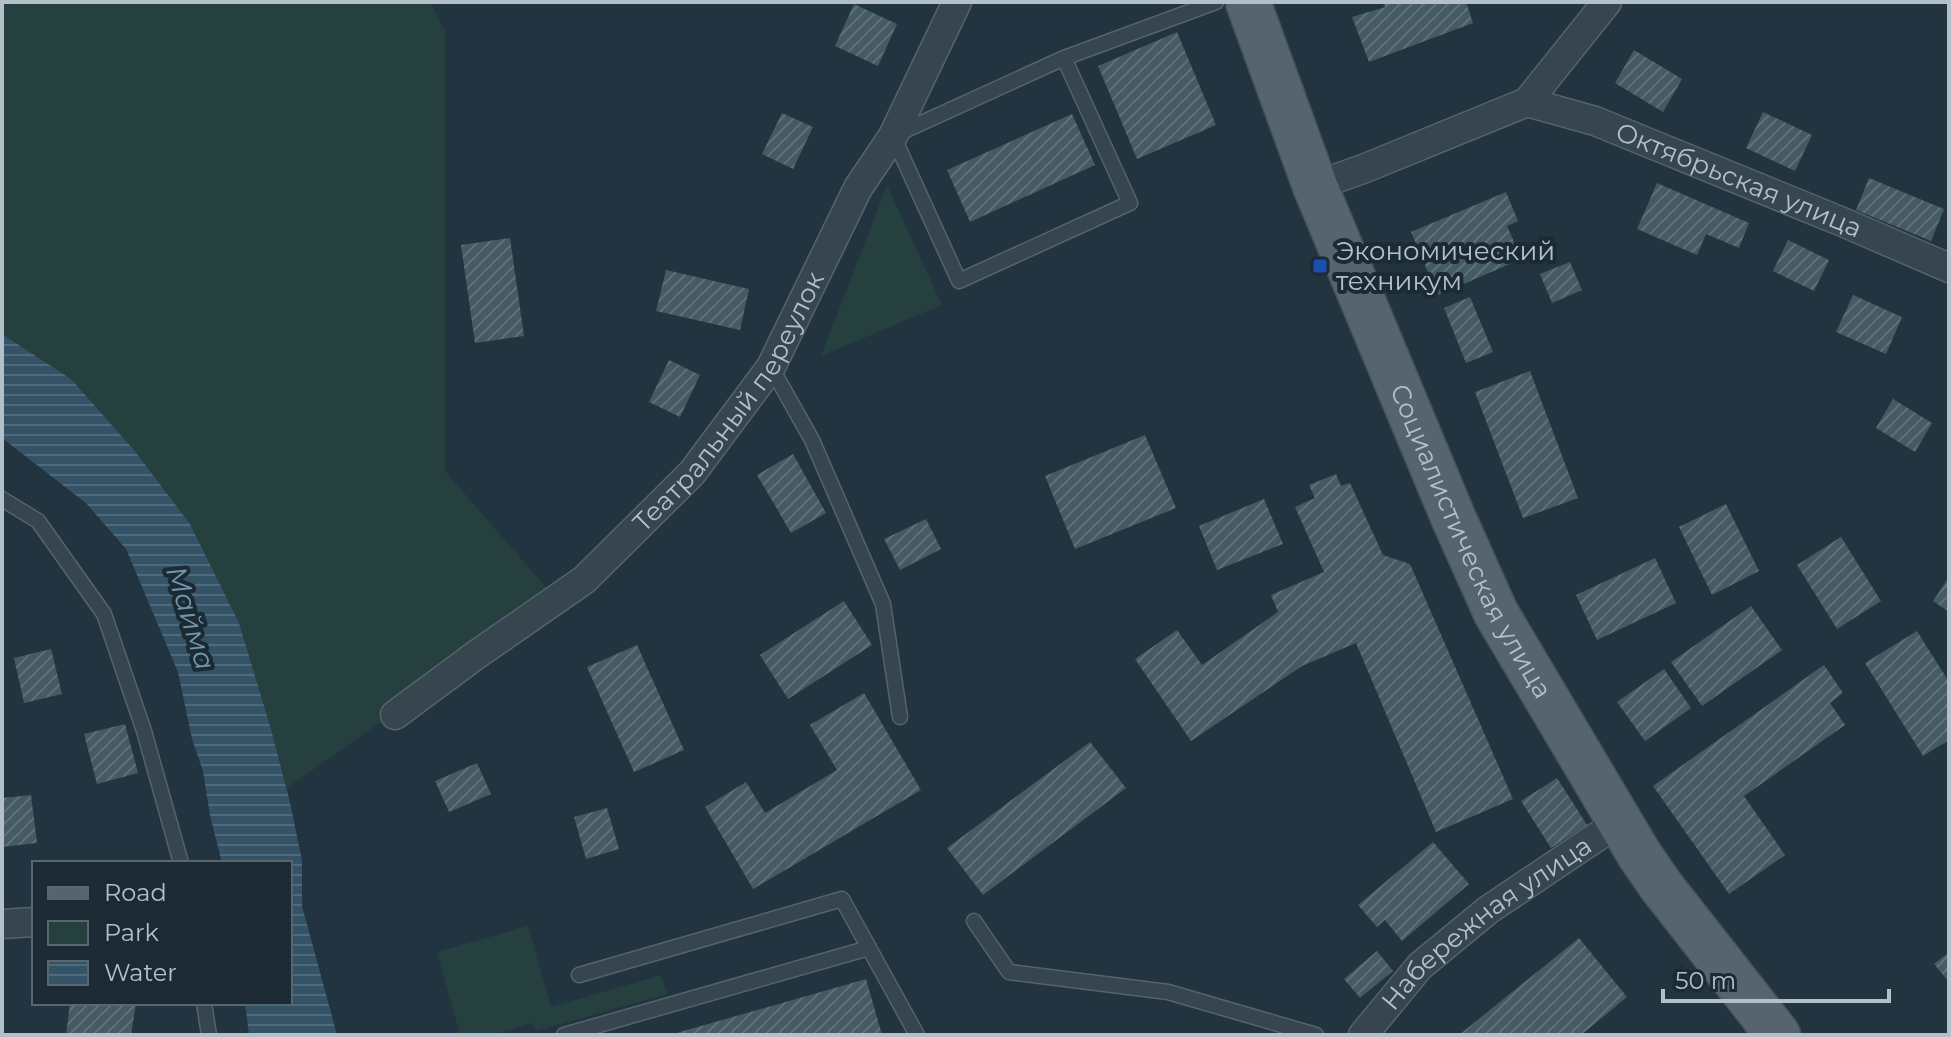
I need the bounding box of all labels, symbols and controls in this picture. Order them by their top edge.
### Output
street label: Октябрьская улица [1611,115,1867,244]
place label: Экономический техникум [1336,235,1555,297]
marker: Экономический техникум [1311,257,1329,275]
street label: Театральный переулок [626,266,831,538]
street label: Социалистическая улица [1383,379,1559,704]
water label: Майма [159,562,223,674]
street label: Набережная улица [1374,829,1597,1016]
legend [32,861,292,1005]
text: Road [104,878,167,907]
text: Park [104,918,159,947]
scale bar [1663,953,1889,1003]
text: Water [104,958,177,987]
text: 50 m [1675,966,1736,995]

